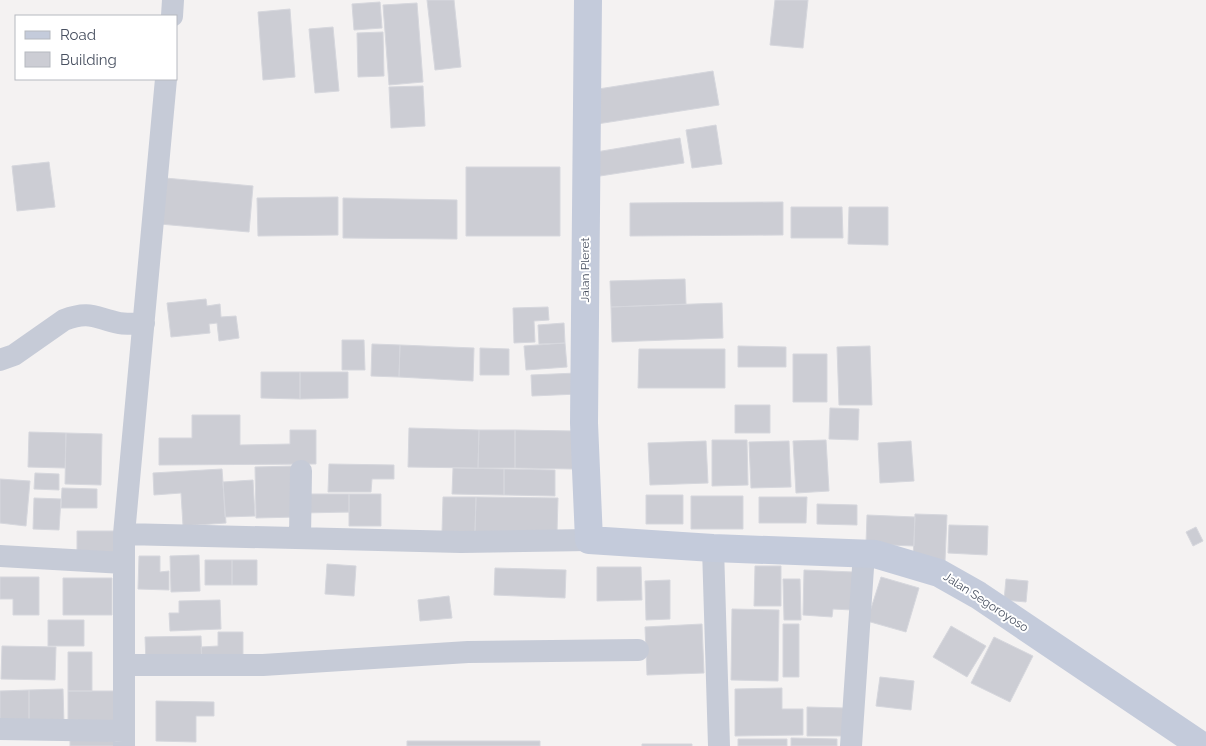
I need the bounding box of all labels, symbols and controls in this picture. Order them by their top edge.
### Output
legend [15,15,178,80]
text: Road [60,26,96,44]
text: Building [60,51,117,69]
street label: Jalan Pleret [578,238,592,302]
street label: Jalan Segoroyoso [941,569,1031,635]

